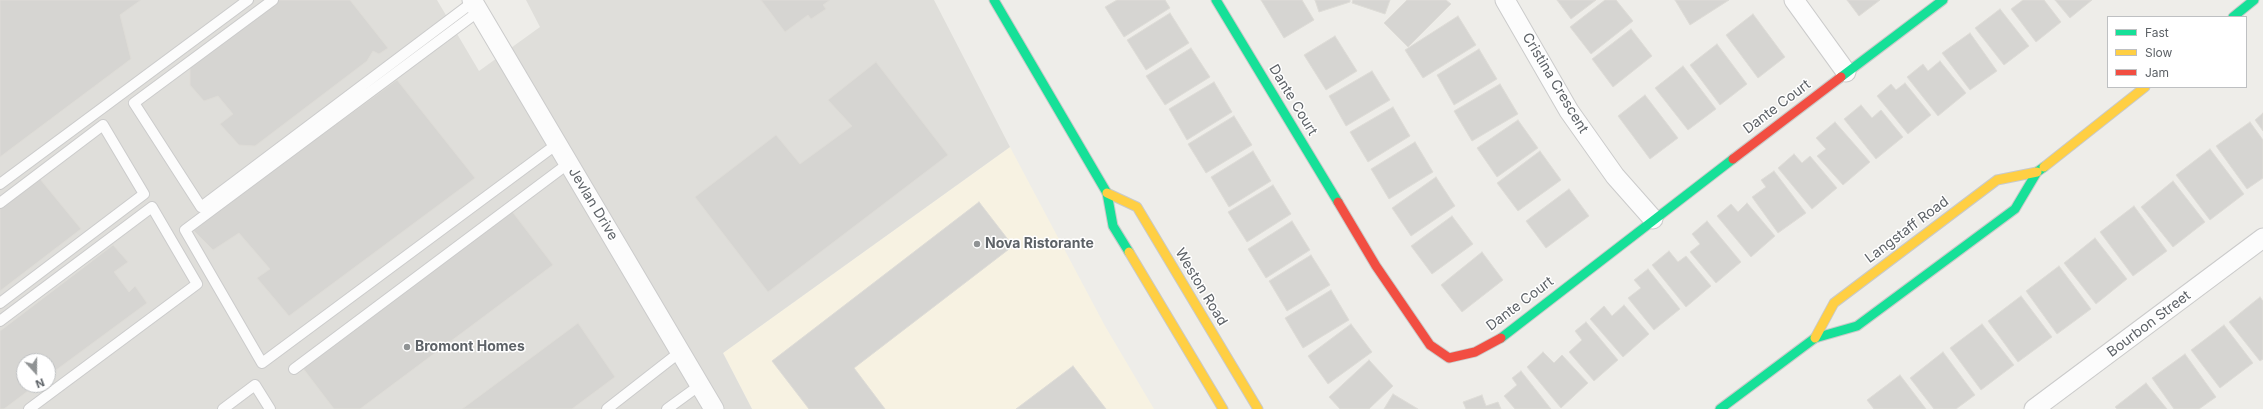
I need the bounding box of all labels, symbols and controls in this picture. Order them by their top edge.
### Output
legend [2107,16,2247,88]
text: Fast [2145,25,2169,40]
street label: Cristina Crescent [1518,30,1592,136]
text: Slow [2145,45,2172,60]
street label: Dante Court [1265,61,1321,139]
text: Jam [2145,65,2169,80]
street label: Dante Court [1740,76,1814,138]
street label: Jevlan Drive [565,165,621,243]
street label: Langstaff Road [1862,193,1952,267]
place label: Nova Ristorante [985,236,1094,252]
marker: Nova Ristorante [972,239,982,249]
street label: Weston Road [1171,245,1231,329]
street label: Dante Court [1483,273,1557,335]
street label: Bourbon Street [2104,287,2194,361]
place label: Bromont Homes [415,339,525,355]
marker: Bromont Homes [402,342,412,352]
north arrow [16,353,56,393]
text: N [34,375,46,391]

